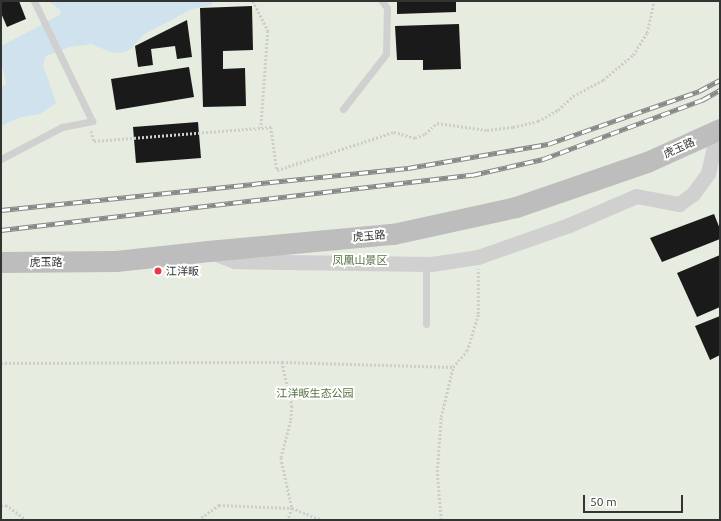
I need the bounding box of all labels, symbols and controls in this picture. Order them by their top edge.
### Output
street label: 虎玉路 [661,135,697,161]
street label: 虎玉路 [352,228,386,244]
park label: 凤凰山景区 [333,253,387,267]
street label: 虎玉路 [30,255,62,269]
place label: 江洋畈 [166,264,199,278]
marker: 江洋畈 [153,266,163,276]
park label: 江洋畈生态公园 [277,386,353,400]
scale bar [585,487,685,513]
text: 50 m [590,495,617,508]

